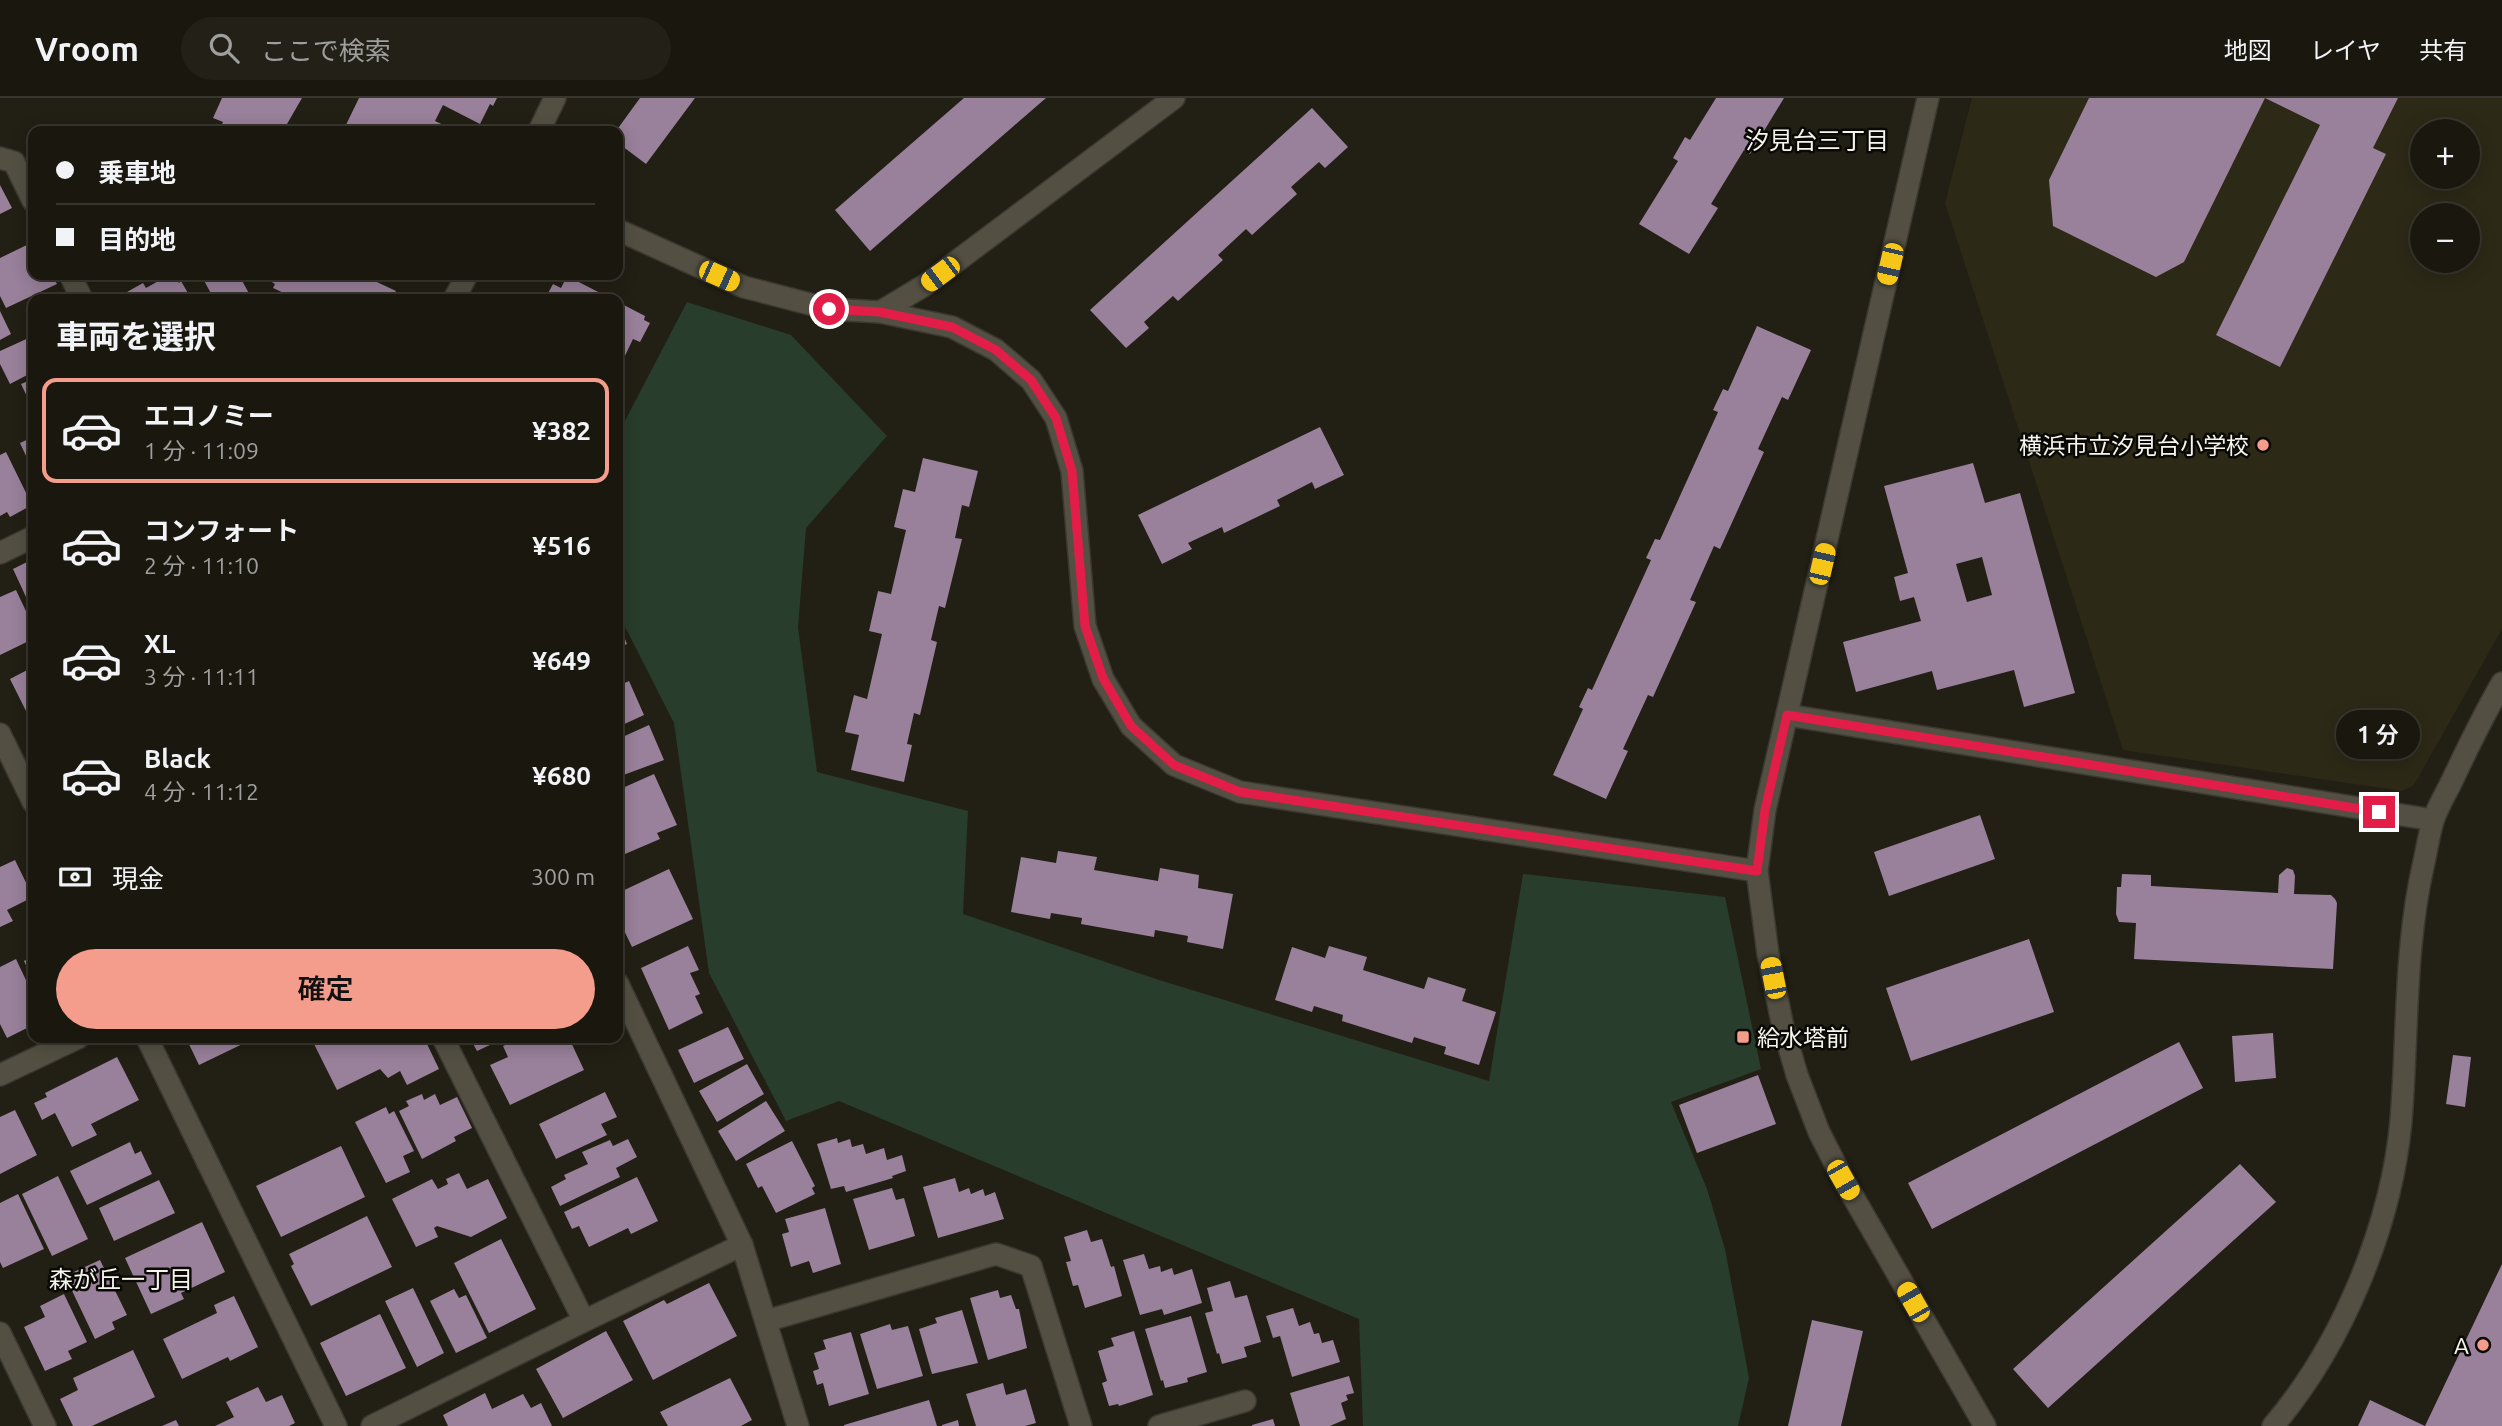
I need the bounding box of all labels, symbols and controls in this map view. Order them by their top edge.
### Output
search box [181,17,671,80]
icon: search [205,29,243,67]
text: Vroom [35,30,139,67]
text: ここで検索 [261,36,391,65]
text: 地図 [2224,37,2272,64]
text: レイヤ [2310,37,2381,64]
text: 共有 [2419,37,2467,64]
map controls [2410,119,2480,273]
button: + [2410,119,2480,189]
district label: 汐見台三丁目 [1745,127,1889,154]
text: 乗車地 [98,158,176,187]
button: − [2410,203,2480,273]
text: 目的地 [98,225,176,254]
car [1876,241,1905,287]
car [917,253,964,295]
car [696,258,743,294]
route start [813,293,845,325]
text: 車両を選択 [56,318,216,354]
icon: car [60,399,123,462]
text: エコノミー [144,401,274,430]
text: ¥382 [532,416,591,445]
place label: 横浜市立汐見台小学校 [2019,433,2249,458]
marker: 横浜市立汐見台小学校 [2255,437,2271,453]
text: 1 分 · 11:09 [144,438,259,463]
icon: car [60,514,123,577]
text: コンフォート [144,516,299,545]
text: ¥516 [532,531,591,560]
car [1808,541,1837,587]
text: 2 分 · 11:10 [144,553,259,578]
icon: car [60,629,123,692]
text: XL [144,629,175,658]
text: ¥649 [532,646,591,675]
text: 3 分 · 11:11 [144,664,259,689]
callout: 1 分 [2337,710,2421,760]
text: 1 分 [2357,722,2399,747]
icon: car [60,744,123,807]
text: Black [144,744,211,773]
text: ¥680 [532,761,591,790]
text: 4 分 · 11:12 [144,779,259,804]
route end [2363,796,2395,828]
icon: cash [56,858,94,896]
text: 現金 [112,864,164,893]
text: 300 m [531,864,595,889]
button: 確定 [56,949,595,1029]
car [1759,955,1788,1001]
place label: 給水塔前 [1757,1025,1849,1050]
marker: 給水塔前 [1735,1029,1751,1045]
car [1824,1157,1863,1203]
district label: 森が丘一丁目 [49,1266,193,1293]
car [1894,1279,1933,1325]
place label: A [2454,1333,2469,1358]
marker: A [2475,1337,2491,1353]

